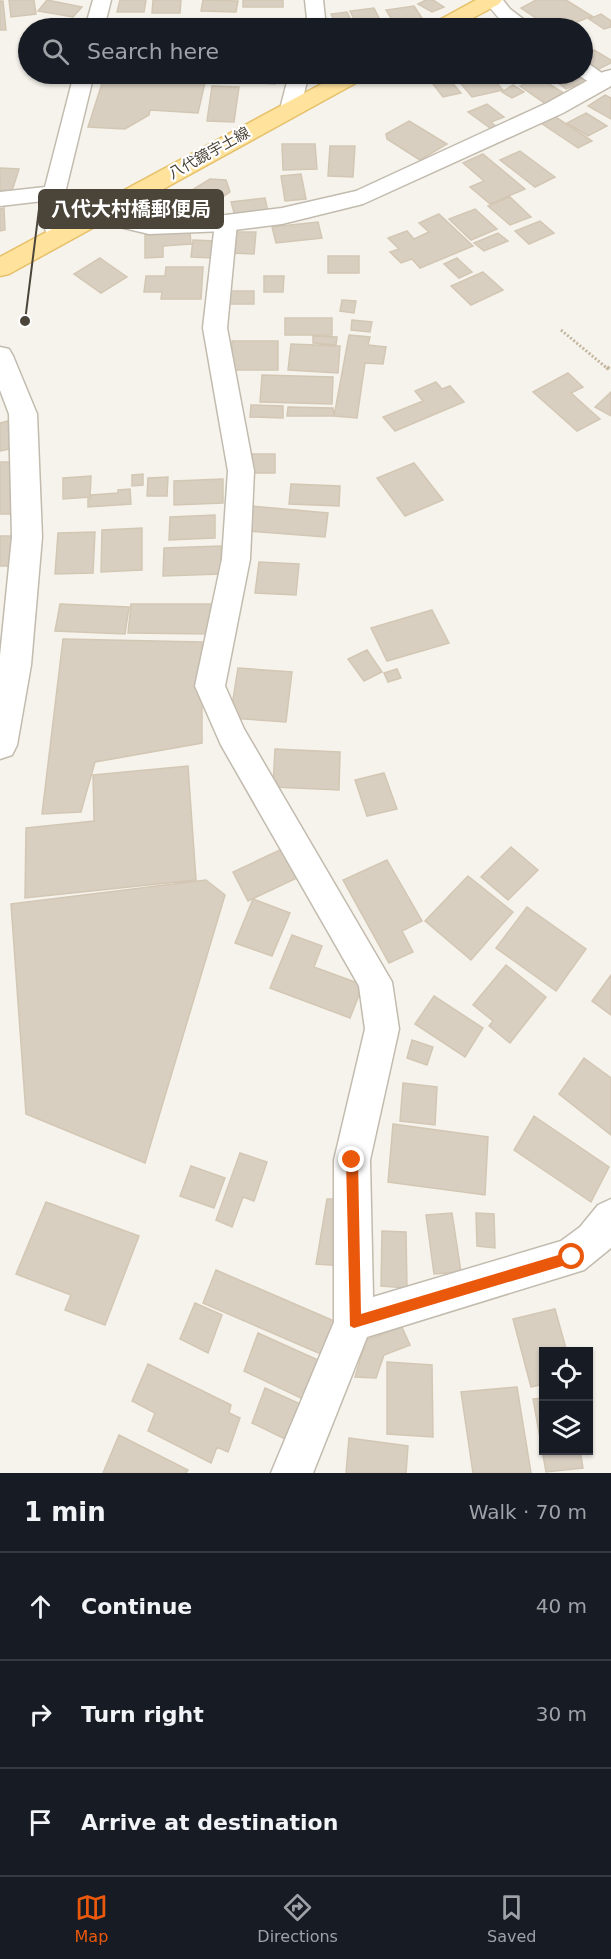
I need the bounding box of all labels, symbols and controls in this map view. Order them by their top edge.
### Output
search box [18,18,593,84]
icon: search [39,35,72,68]
text: Search here [87,39,219,64]
street label: 八代鏡宇土線 [165,123,253,183]
callout: 八代大村橋郵便局 [39,190,223,228]
text: 八代大村橋郵便局 [51,197,211,221]
route end [338,1146,364,1172]
route start [558,1243,584,1269]
map controls [539,1347,593,1455]
button: locate [539,1347,593,1401]
button: layers [539,1401,593,1455]
text: 1 min [24,1497,106,1527]
text: Walk · 70 m [469,1500,587,1524]
icon: ahead [24,1590,57,1623]
text: Continue [81,1594,192,1619]
text: 40 m [536,1594,587,1618]
icon: right [24,1698,57,1731]
text: Turn right [81,1702,204,1727]
text: 30 m [536,1702,587,1726]
icon: arrive [24,1806,57,1839]
text: Arrive at destination [81,1810,338,1835]
tab: Map [75,1891,108,1946]
tab: Directions [257,1891,338,1946]
tab: Saved [487,1891,536,1946]

